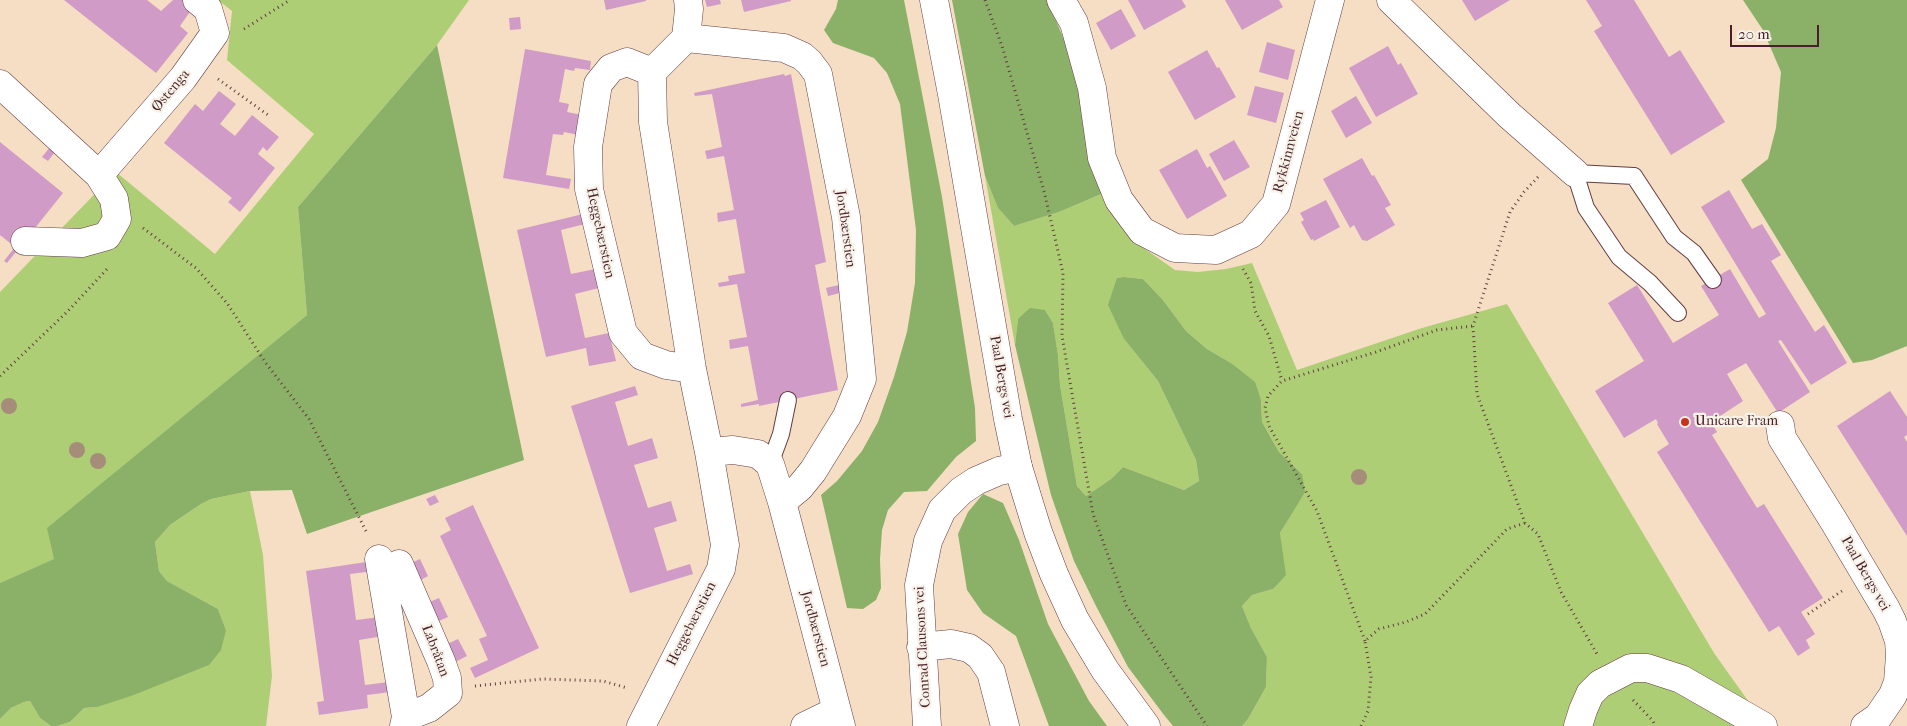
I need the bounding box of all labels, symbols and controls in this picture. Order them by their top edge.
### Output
scale bar [1732,15,1821,47]
text: 20 m [1738,25,1770,43]
street label: Østenga [148,66,194,116]
street label: Rykkinnveien [1270,109,1308,195]
street label: Heggebærstien [582,186,618,280]
street label: Jordbærstien [831,189,859,269]
street label: Paal Bergs vei [985,334,1017,420]
place label: Unicare Fram [1695,414,1778,430]
marker: Unicare Fram [1679,416,1691,428]
street label: Paal Bergs vei [1837,534,1893,614]
street label: Heggebærstien [664,579,720,669]
street label: Conrad Clausons vei [911,586,935,708]
street label: Jordbærstien [797,589,833,669]
street label: Labråtan [417,623,453,679]

